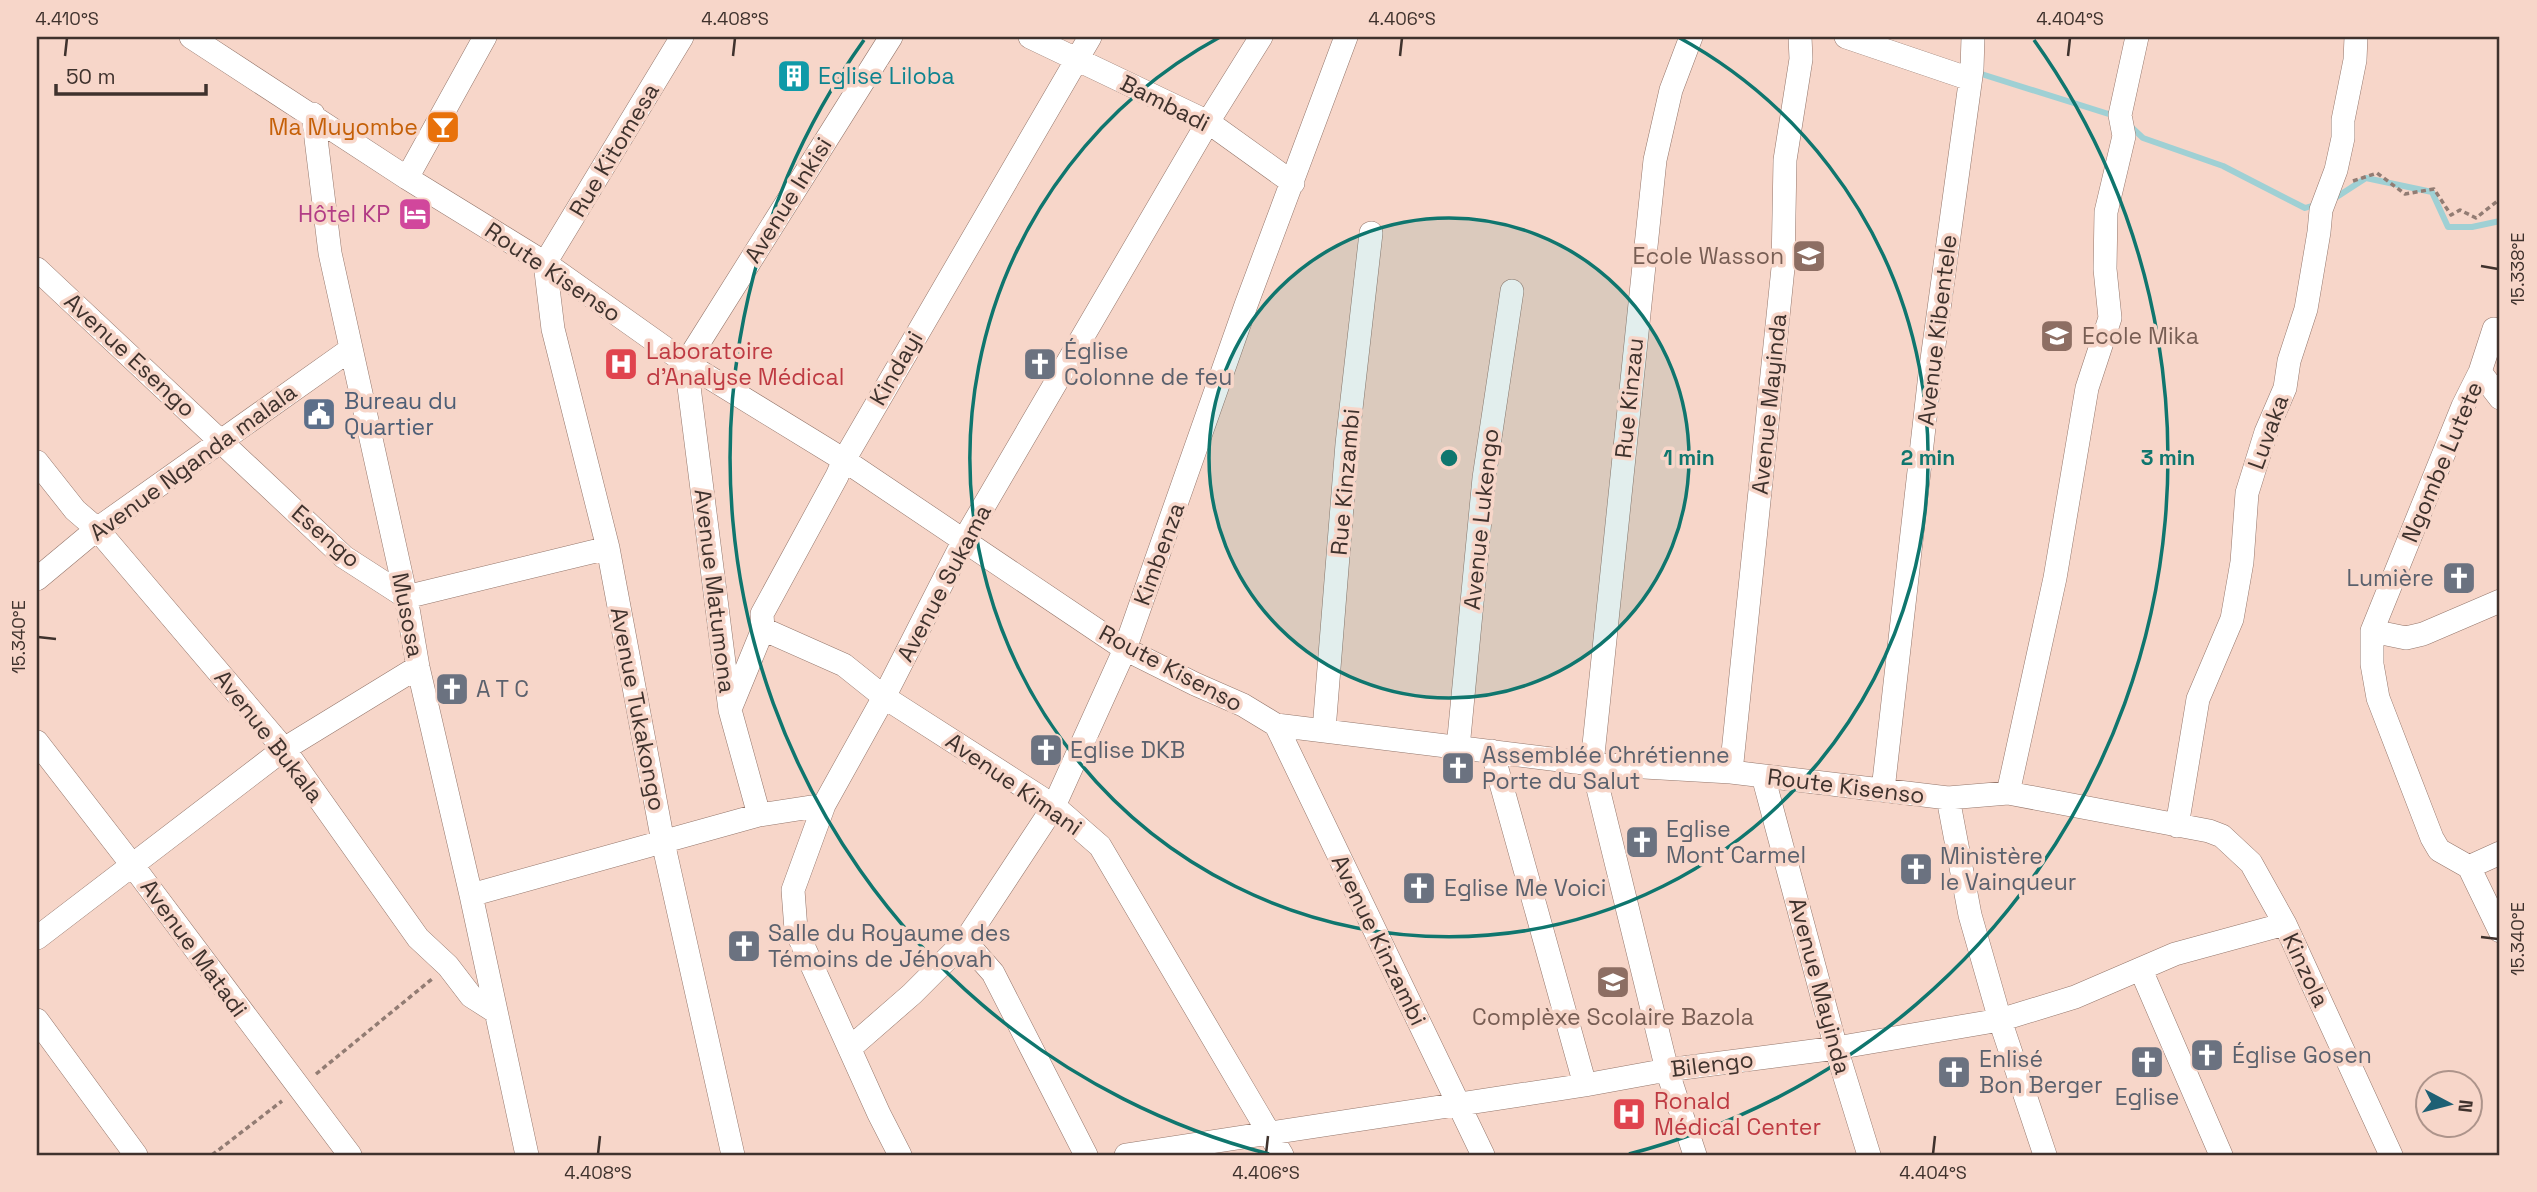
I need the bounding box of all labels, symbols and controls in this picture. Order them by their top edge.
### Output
text: 4.410°S [35,7,99,30]
text: 4.408°S [701,7,769,30]
text: 4.406°S [1368,7,1436,30]
text: 4.404°S [2036,7,2104,30]
scale bar [56,52,206,96]
building icon: Eglise Liloba [775,57,813,95]
place label: Eglise Liloba [818,61,955,91]
text: 50 m [66,63,116,90]
street label: Bambadi [1115,68,1215,138]
street label: Rue Kitomesa [562,78,666,222]
bar icon: Ma Muyombe [424,108,462,146]
place label: Ma Muyombe [268,112,418,142]
street label: Avenue Inkisi [737,132,839,268]
hotel icon: Hôtel KP [396,195,434,233]
place label: Hôtel KP [298,199,390,229]
street label: Route Kisenso [479,215,627,329]
street label: Avenue Kibentele [1910,233,1964,427]
text: 15.338°E [2506,233,2529,305]
school or university icon: Ecole Wasson [1790,237,1828,275]
place label: Ecole Wasson [1633,241,1784,271]
street label: Avenue Esengo [58,286,202,424]
street label: Avenue Mayinda [1745,312,1793,496]
school or university icon: Ecole Mika [2038,317,2076,355]
place label: Ecole Mika [2082,321,2199,351]
street label: Kindayi [863,325,929,411]
place label: Laboratoire d'Analyse Médical [646,336,844,392]
place label: Église Colonne de feu [1064,336,1232,392]
street label: Rue Kinzau [1608,336,1650,460]
hospital icon: Laboratoire d'Analyse Médical [602,345,640,383]
church icon: Église Colonne de feu [1021,345,1059,383]
street label: Avenue Nganda malala [83,377,303,547]
street label: Ngombe Lutete [2395,377,2489,547]
place label: Bureau du Quartier [344,386,457,442]
street label: Luvaka [2241,391,2295,473]
public building icon: Bureau du Quartier [300,395,338,433]
street label: Rue Kinzambi [1324,407,1366,557]
street label: Avenue Lukengo [1457,427,1505,611]
text: 1 min [1663,444,1715,471]
text: 2 min [1901,444,1955,471]
text: 3 min [2141,444,2195,471]
centre of rings [1437,446,1461,470]
street label: Avenue Matumona [688,487,742,695]
street label: Esengo [285,498,367,574]
street label: Avenue Sukama [890,499,998,667]
street label: Kimbenza [1127,499,1191,609]
church icon: Lumière [2440,559,2478,597]
place label: Lumière [2347,563,2434,593]
street label: Musosa [385,570,431,660]
text: 15.340°E [7,600,30,674]
street label: Avenue Tukakongo [604,605,672,813]
street label: Route Kisenso [1094,618,1248,718]
street label: Avenue Bukala [208,663,330,809]
church icon: A T C [433,670,471,708]
place label: A T C [476,674,529,704]
street label: Avenue Kimani [940,726,1088,842]
church icon: Eglise DKB [1027,731,1065,769]
place label: Eglise DKB [1070,735,1185,765]
place label: Assemblée Chrétienne Porte du Salut [1482,740,1730,796]
church icon: Assemblée Chrétienne Porte du Salut [1439,749,1477,787]
street label: Route Kisenso [1766,761,1926,811]
place label: Eglise Mont Carmel [1666,814,1806,870]
church icon: Eglise Mont Carmel [1623,823,1661,861]
place label: Ministère le Vainqueur [1940,841,2076,897]
street label: Avenue Kinzambi [1325,850,1433,1030]
church icon: Ministère le Vainqueur [1897,850,1935,888]
church icon: Eglise Me Voici [1400,869,1438,907]
street label: Avenue Matadi [134,873,254,1023]
place label: Eglise Me Voici [1444,873,1606,903]
street label: Avenue Mayinda [1782,894,1858,1078]
text: 15.340°E [2506,902,2529,976]
place label: Salle du Royaume des Témoins de Jéhovah [768,918,1011,974]
church icon: Salle du Royaume des Témoins de Jéhovah [725,927,763,965]
street label: Kinzola [2276,928,2336,1012]
school or university icon: Complèxe Scolaire Bazola [1594,963,1632,1001]
place label: Complèxe Scolaire Bazola [1472,1002,1754,1032]
church icon: Église Gosen [2188,1036,2226,1074]
place label: Église Gosen [2232,1040,2372,1070]
church icon: Eglise [2128,1043,2166,1081]
street label: Bilengo [1669,1044,1755,1084]
place label: Enlisé Bon Berger [1979,1044,2103,1100]
church icon: Enlisé Bon Berger [1935,1053,1973,1091]
north arrow [2414,1070,2484,1140]
place label: Eglise [2115,1082,2179,1112]
place label: Ronald Médical Center [1654,1086,1821,1142]
hospital icon: Ronald Médical Center [1610,1095,1648,1133]
text: N [2452,1098,2479,1114]
text: 4.408°S [564,1161,632,1184]
text: 4.406°S [1232,1161,1300,1184]
text: 4.404°S [1899,1161,1967,1184]

